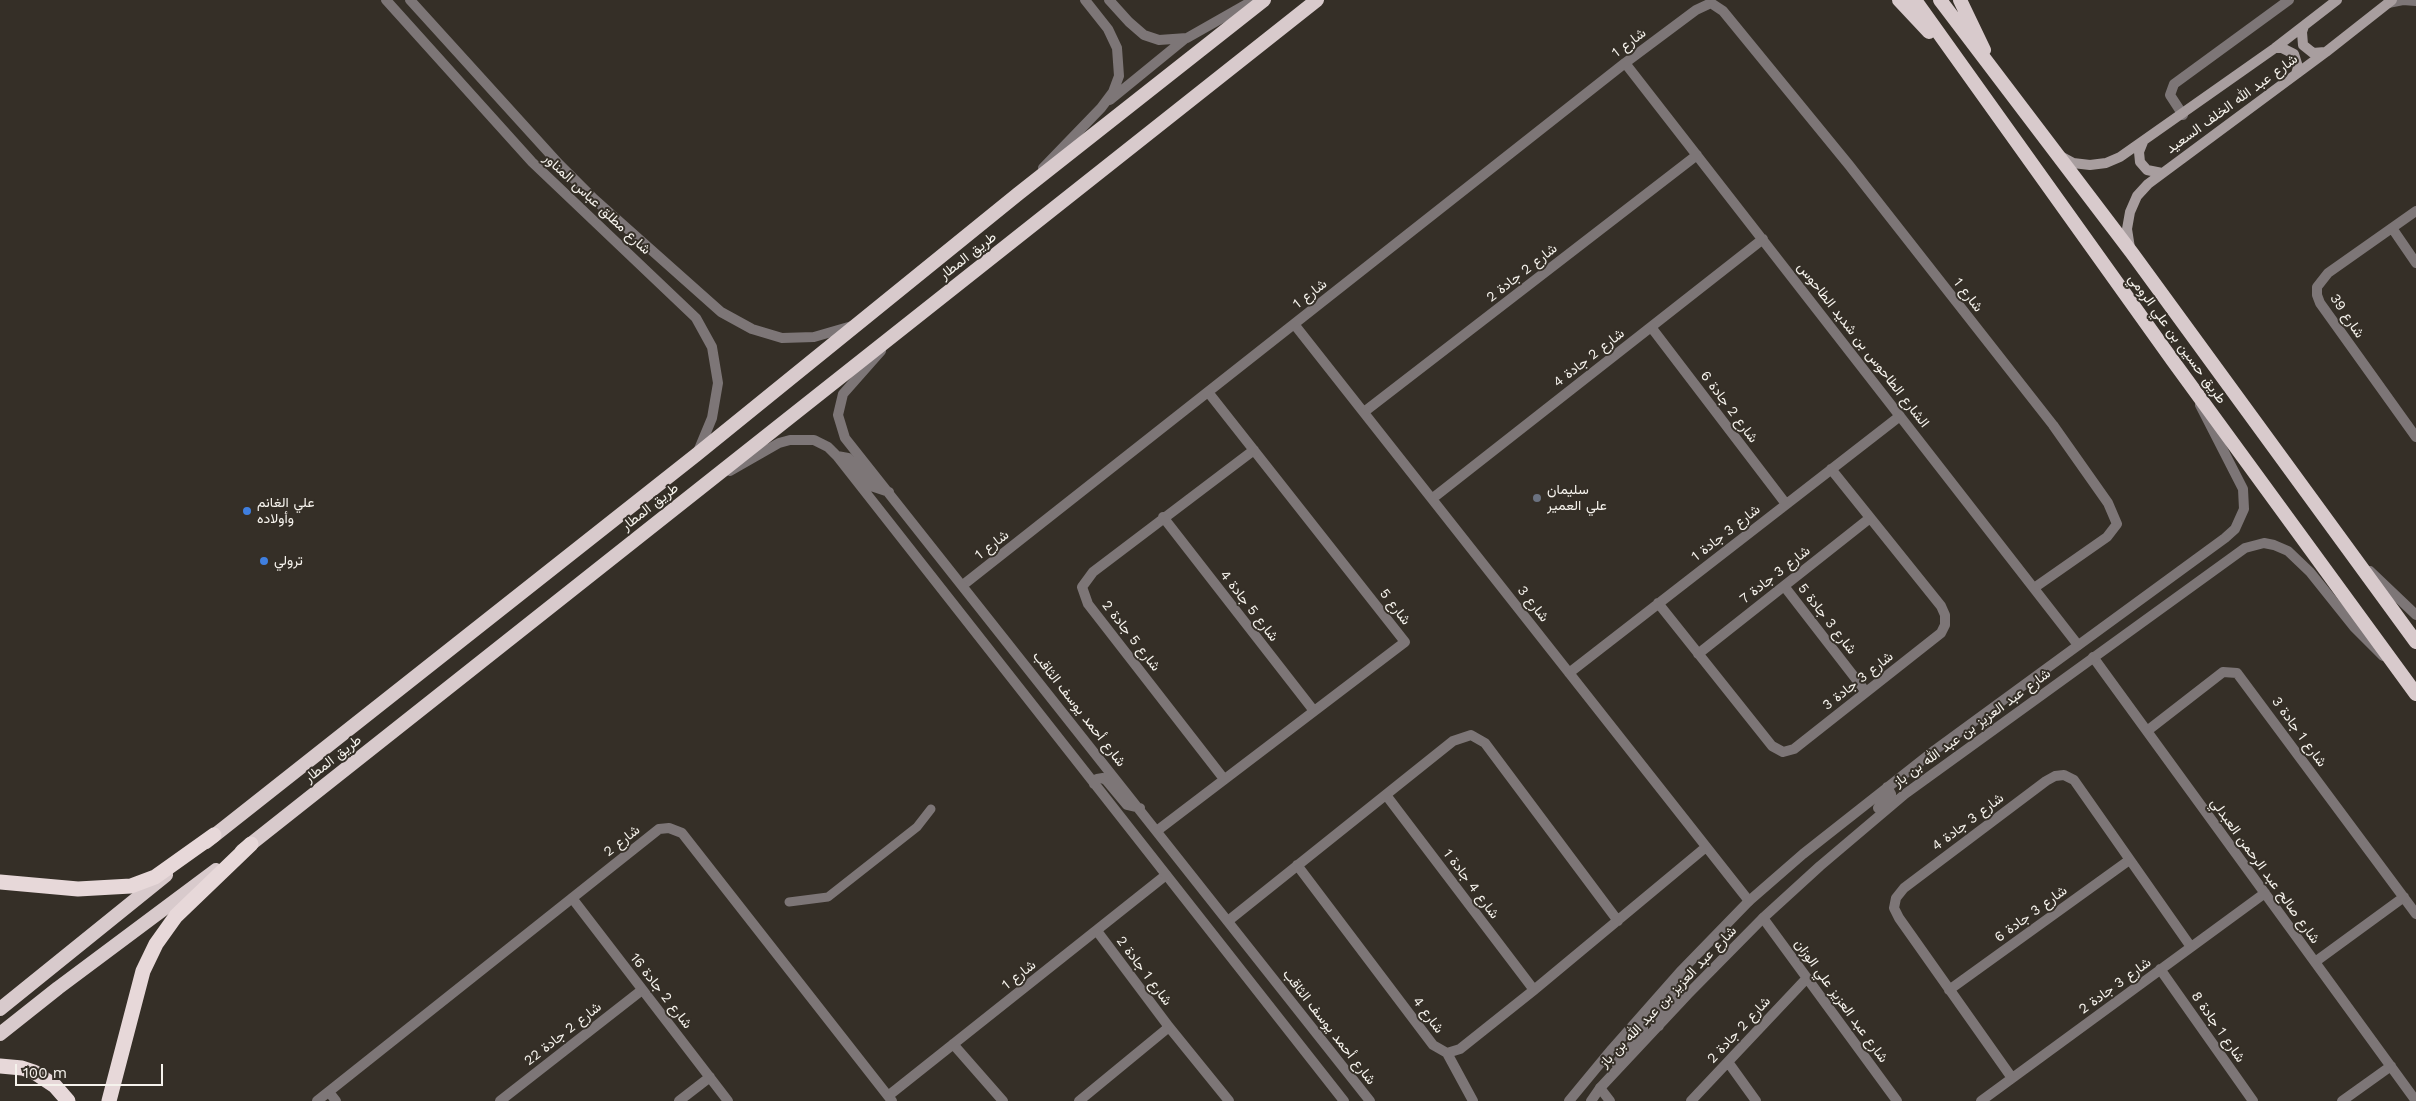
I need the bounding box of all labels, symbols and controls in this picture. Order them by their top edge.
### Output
street label: شارع 1 [1609,25,1649,61]
street label: شارع عبد الله الخلف السعيد [2163,51,2301,157]
street label: شارع مطلق عباس المناور [540,150,654,258]
street label: طريق المطار [936,229,1000,283]
street label: شارع 2 جادة 2 [1483,240,1561,306]
street label: الشارع الطاحوس بن شديد الطاحوس [1793,259,1933,431]
street label: طريق حسين بن علي الرومي [2124,271,2230,407]
street label: شارع 1 [1950,275,1986,315]
street label: شارع 1 [1290,276,1330,312]
street label: شارع 39 [2326,291,2368,341]
street label: شارع 2 جادة 4 [1550,325,1628,391]
street label: شارع 2 جادة 6 [1697,368,1761,446]
street label: طريق المطار [618,480,682,534]
place label: سليمان علي العمير [1547,482,1607,514]
marker: سليمان علي العمير [1531,492,1543,504]
place label: علي الغانم وأولاده [257,495,314,528]
street label: شارع 3 جادة 1 [1688,501,1764,565]
marker: علي الغانم وأولاده [241,505,253,517]
street label: شارع 1 [972,527,1012,563]
street label: شارع 3 جادة 7 [1736,542,1814,608]
place label: ترولي [274,553,303,569]
marker: ترولي [258,555,270,567]
street label: شارع 5 جادة 4 [1216,567,1282,645]
street label: شارع 3 جادة 5 [1794,580,1860,658]
street label: شارع 3 [1514,583,1552,625]
street label: شارع 5 [1376,586,1414,628]
street label: شارع 5 جادة 2 [1098,597,1164,675]
street label: شارع أحمد يوسف الثاقب [1029,648,1129,770]
street label: شارع 3 جادة 3 [1819,648,1897,714]
street label: شارع عبد العزيز بن عبد الله بن باز [1890,665,2054,791]
street label: شارع 1 جادة 3 [2268,694,2330,770]
street label: طريق المطار [301,732,365,786]
street label: شارع 3 جادة 4 [1929,790,2007,854]
street label: شارع صالح عبد الرحمن العبدلي [2207,795,2323,947]
street label: شارع 2 [601,822,643,860]
street label: شارع 4 جادة 1 [1439,846,1503,922]
street label: شارع 3 جادة 6 [1992,882,2070,946]
street label: شارع عبد العزيز بن عبد الله بن باز [1596,923,1740,1071]
street label: شارع 1 جادة 2 [1113,933,1175,1009]
street label: شارع عبد العزيز علي الوزان [1791,936,1891,1066]
street label: شارع 2 جادة 16 [626,950,696,1032]
street label: شارع 3 جادة 2 [2076,954,2154,1018]
street label: شارع 1 [999,957,1039,993]
street label: شارع أحمد يوسف الثاقب [1279,966,1379,1088]
street label: شارع 1 جادة 8 [2187,988,2249,1066]
street label: شارع 4 [1409,993,1447,1037]
street label: شارع 2 جادة 2 [1704,993,1774,1067]
street label: شارع 2 جادة 22 [521,999,605,1069]
scale bar [18,1054,165,1086]
text: 100 m [23,1064,67,1082]

